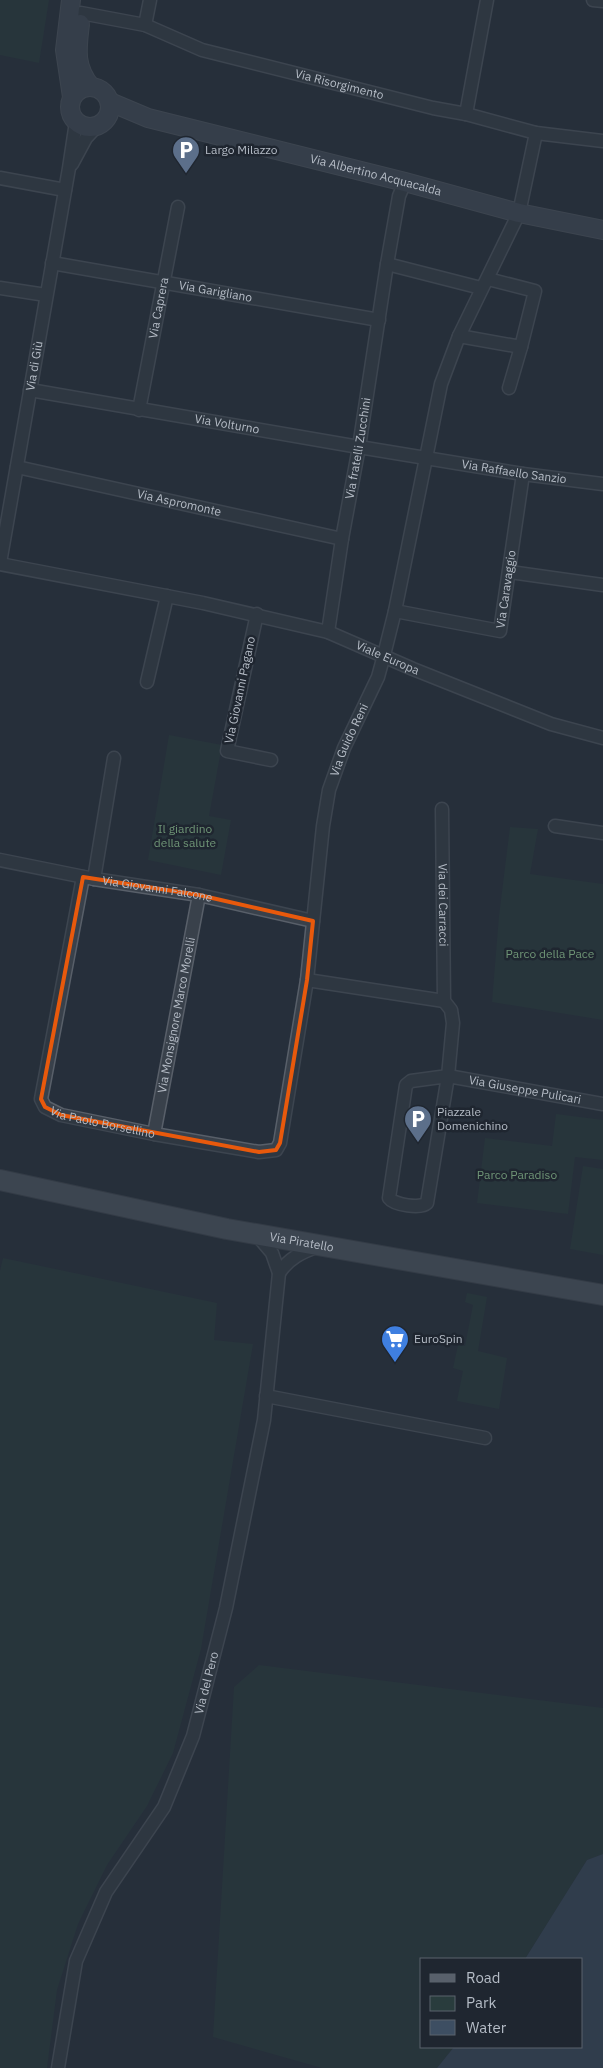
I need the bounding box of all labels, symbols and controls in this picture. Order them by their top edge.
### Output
street label: Via Risorgimento [293,66,386,102]
parking icon: Largo Milazzo [171,135,201,174]
place label: Largo Milazzo [205,142,278,157]
street label: Via Albertino Acquacalda [309,151,444,199]
street label: Via Caprera [145,275,171,340]
street label: Via Garigliano [178,277,254,305]
street label: Via di Giù [22,340,46,392]
street label: Via fratelli Zucchini [342,397,373,500]
street label: Via Volturno [194,411,261,437]
street label: Via Raffaello Sanzio [461,456,568,486]
street label: Via Aspromonte [136,486,223,519]
street label: Via Caravaggio [492,549,519,629]
street label: Via Giovanni Pagano [221,635,258,745]
street label: Viale Europa [354,637,422,678]
street label: Via Guido Reni [326,701,371,778]
park label: Il giardino della salute [154,821,217,850]
street label: Via dei Carracci [436,863,451,947]
street label: Via Giovanni Falcone [101,872,214,905]
street label: Via Monsignore Marco Morelli [154,936,198,1094]
park label: Parco della Pace [506,946,595,961]
street label: Via Giuseppe Pulicari [468,1072,582,1107]
street label: Via Paolo Borsellino [48,1103,157,1141]
parking icon: Piazzale Domenichino [403,1104,433,1143]
place label: Piazzale Domenichino [437,1104,508,1133]
park label: Parco Paradiso [477,1167,557,1182]
street label: Via Piratello [269,1229,335,1255]
supermarket icon: EuroSpin [380,1324,410,1363]
place label: EuroSpin [414,1331,463,1346]
street label: Via del Pero [191,1650,221,1716]
legend [420,1958,583,2048]
text: Road [466,1968,501,1987]
text: Park [466,1993,496,2012]
text: Water [466,2018,507,2037]

